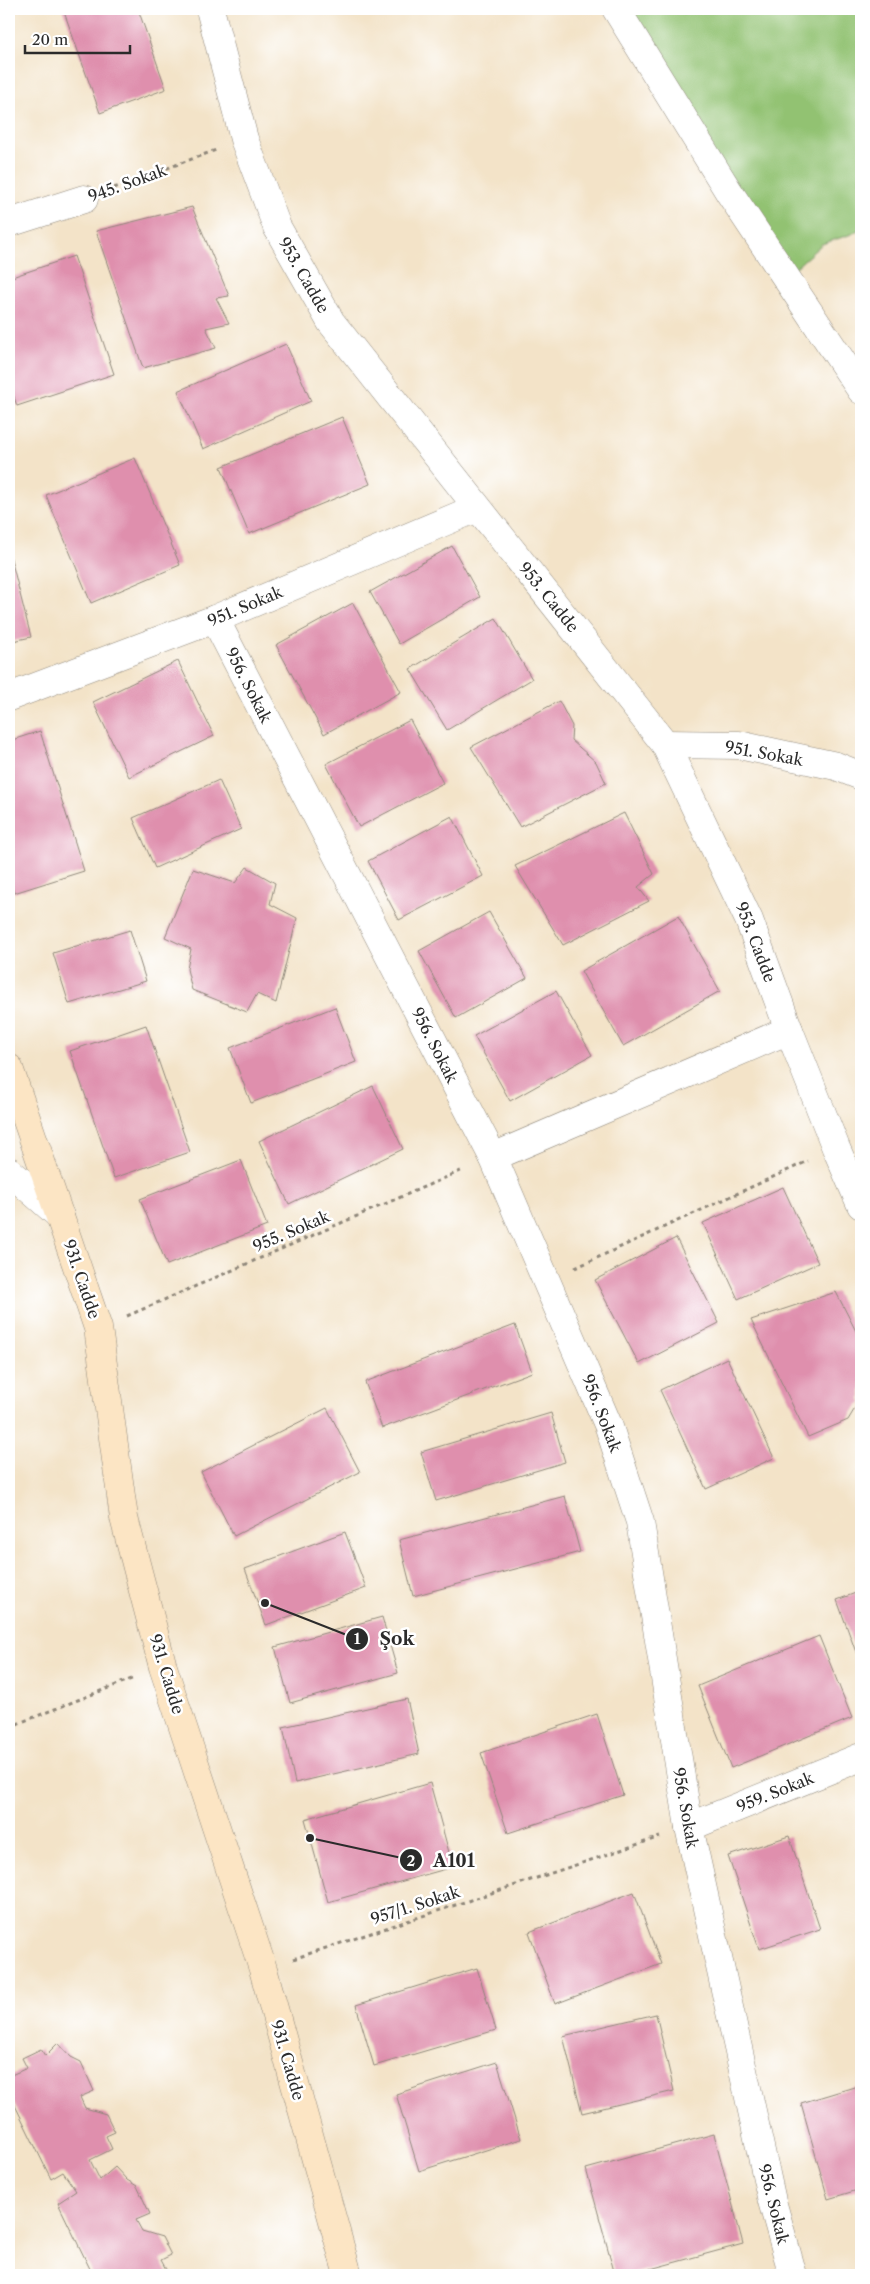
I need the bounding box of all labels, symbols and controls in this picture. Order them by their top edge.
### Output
scale bar [25,22,130,54]
text: 20 m [32,30,68,49]
street label: 945. Sokak [85,159,170,206]
street label: 953. Cadde [274,233,334,317]
street label: 953. Cadde [515,558,583,636]
street label: 951. Sokak [205,581,286,631]
street label: 956. Sokak [222,644,277,727]
street label: 951. Sokak [723,736,805,770]
street label: 953. Cadde [732,899,780,985]
street label: 956. Sokak [408,1004,463,1087]
street label: 955. Sokak [250,1206,333,1256]
street label: 931. Cadde [59,1237,105,1321]
street label: 956. Sokak [578,1371,626,1456]
callout: Şok [345,1623,425,1656]
text: Şok [380,1628,416,1650]
text: 1 [354,1629,361,1648]
street label: 931. Cadde [145,1632,189,1716]
street label: 956. Sokak [669,1766,703,1851]
street label: 959. Sokak [734,1767,817,1816]
callout: A101 [398,1844,485,1877]
text: A101 [432,1850,475,1872]
text: 2 [407,1851,416,1870]
street label: 957/1. Sokak [368,1881,463,1929]
street label: 931. Cadde [267,2018,309,2102]
street label: 956. Sokak [754,2162,794,2247]

